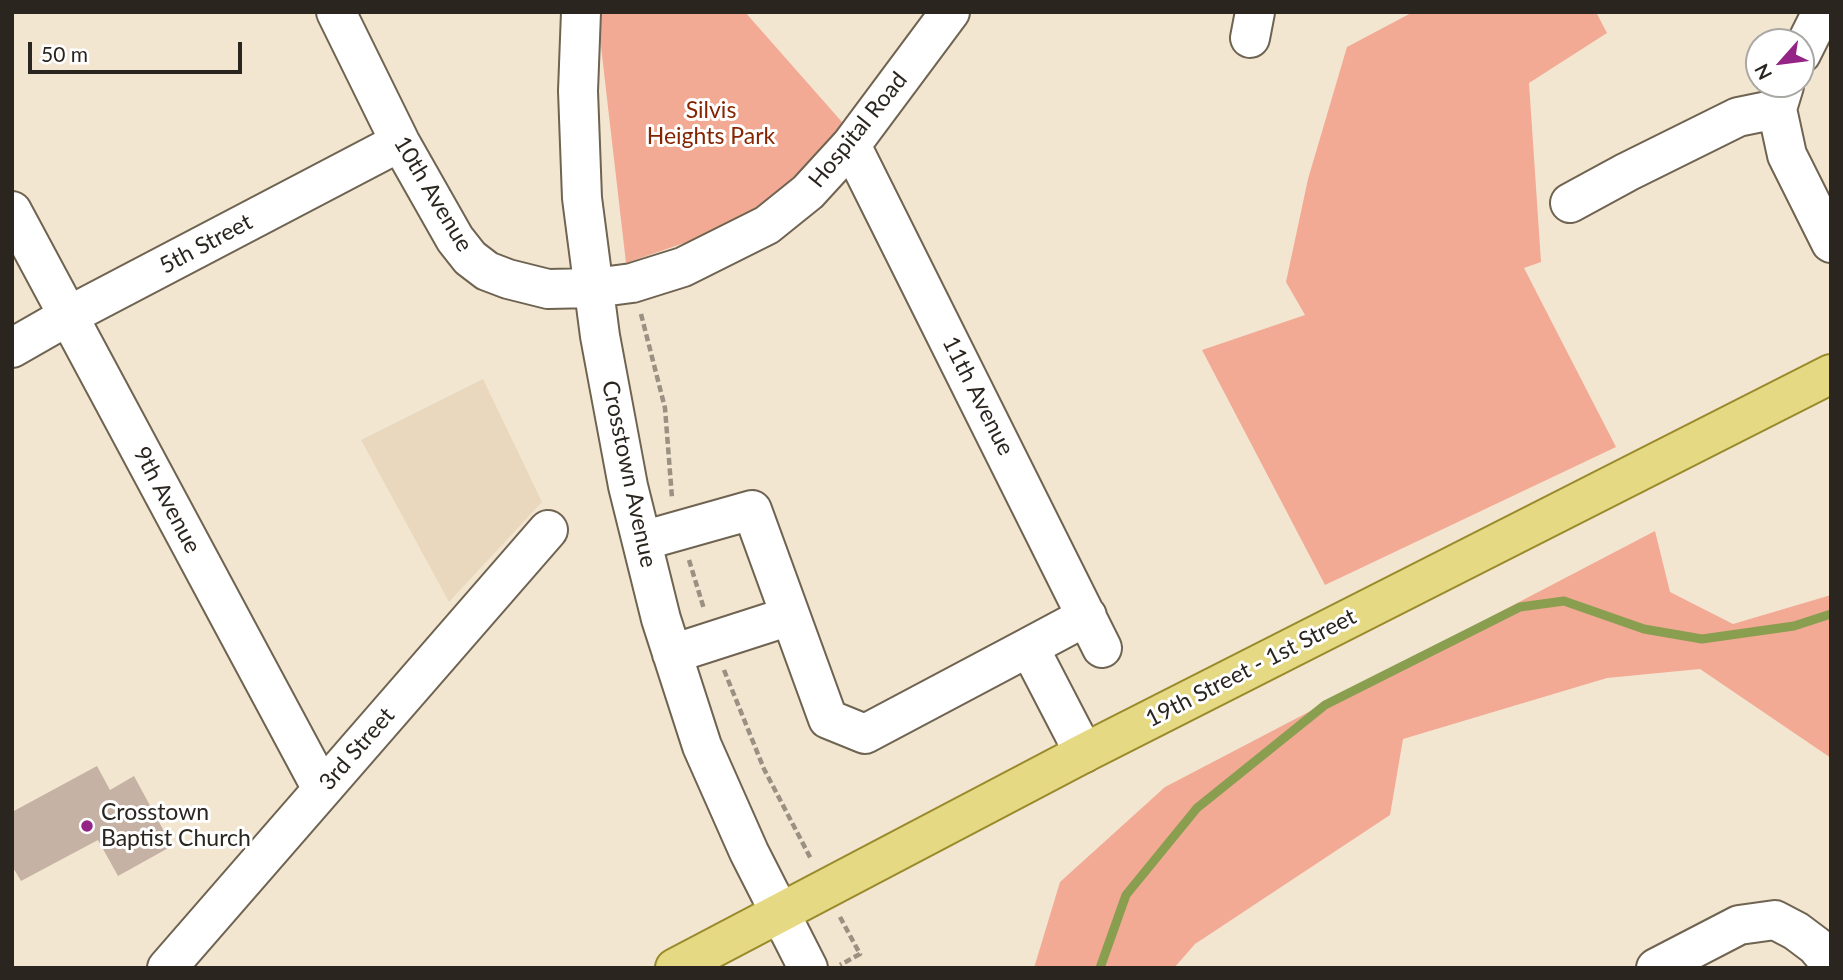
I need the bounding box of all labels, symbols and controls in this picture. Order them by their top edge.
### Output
scale bar [32,28,245,72]
north arrow [1745,28,1815,98]
text: 50 m [41,41,88,66]
text: N [1749,60,1776,84]
street label: Hospital Road [803,67,913,193]
park label: Silvis Heights Park [647,97,775,151]
street label: 10th Avenue [388,131,478,257]
street label: 5th Street [155,208,257,280]
street label: 11th Avenue [936,332,1020,460]
street label: Crosstown Avenue [596,378,662,570]
street label: 9th Avenue [127,442,207,558]
street label: 19th Street - 1st Street [1141,603,1361,733]
street label: 3rd Street [314,702,400,796]
place label: Crosstown Baptist Church [101,799,251,853]
marker: Crosstown Baptist Church [79,818,95,834]

